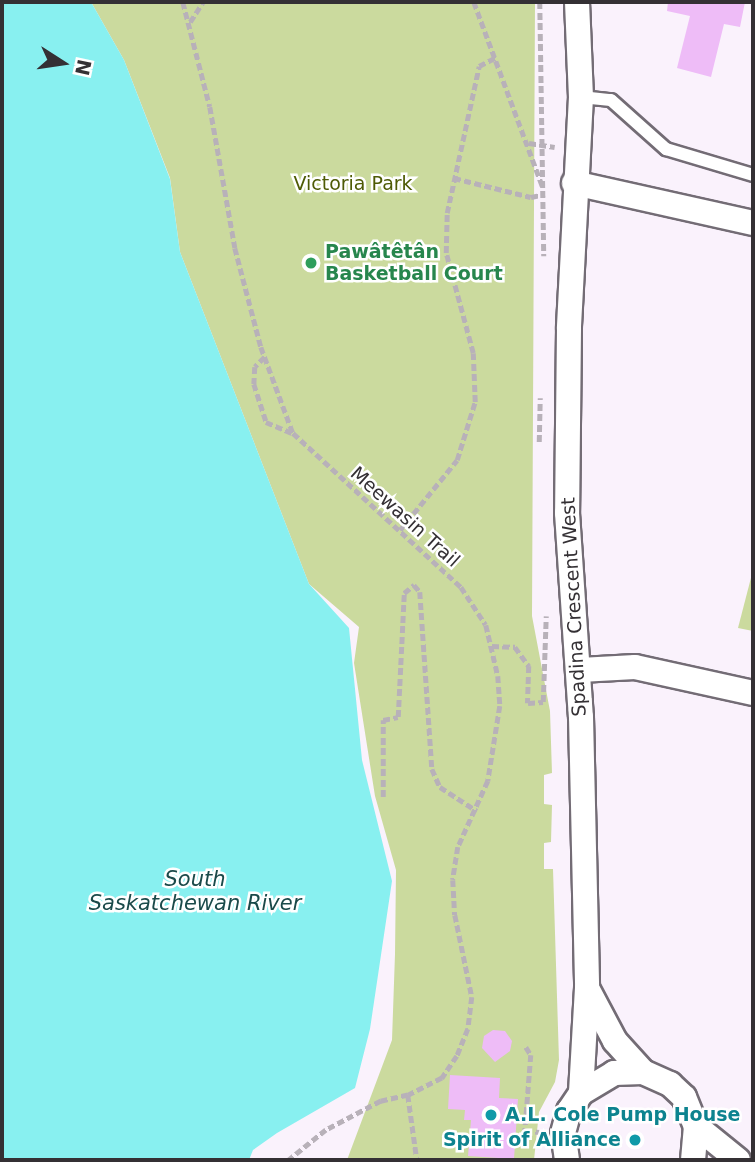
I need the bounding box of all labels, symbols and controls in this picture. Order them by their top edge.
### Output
north arrow [28,28,98,98]
text: N [71,57,96,77]
park label: Victoria Park [293,173,413,195]
place label: Pawâtêtân Basketball Court [325,241,503,285]
marker: Pawâtêtân Basketball Court [303,255,319,271]
street label: Meewasin Trail [346,462,464,572]
street label: Spadina Crescent West [557,497,591,717]
water label: South Saskatchewan River [89,866,301,916]
place label: A.L. Cole Pump House [505,1104,740,1126]
marker: A.L. Cole Pump House [483,1107,499,1123]
place label: Spirit of Alliance [443,1129,621,1151]
marker: Spirit of Alliance [627,1132,643,1148]

